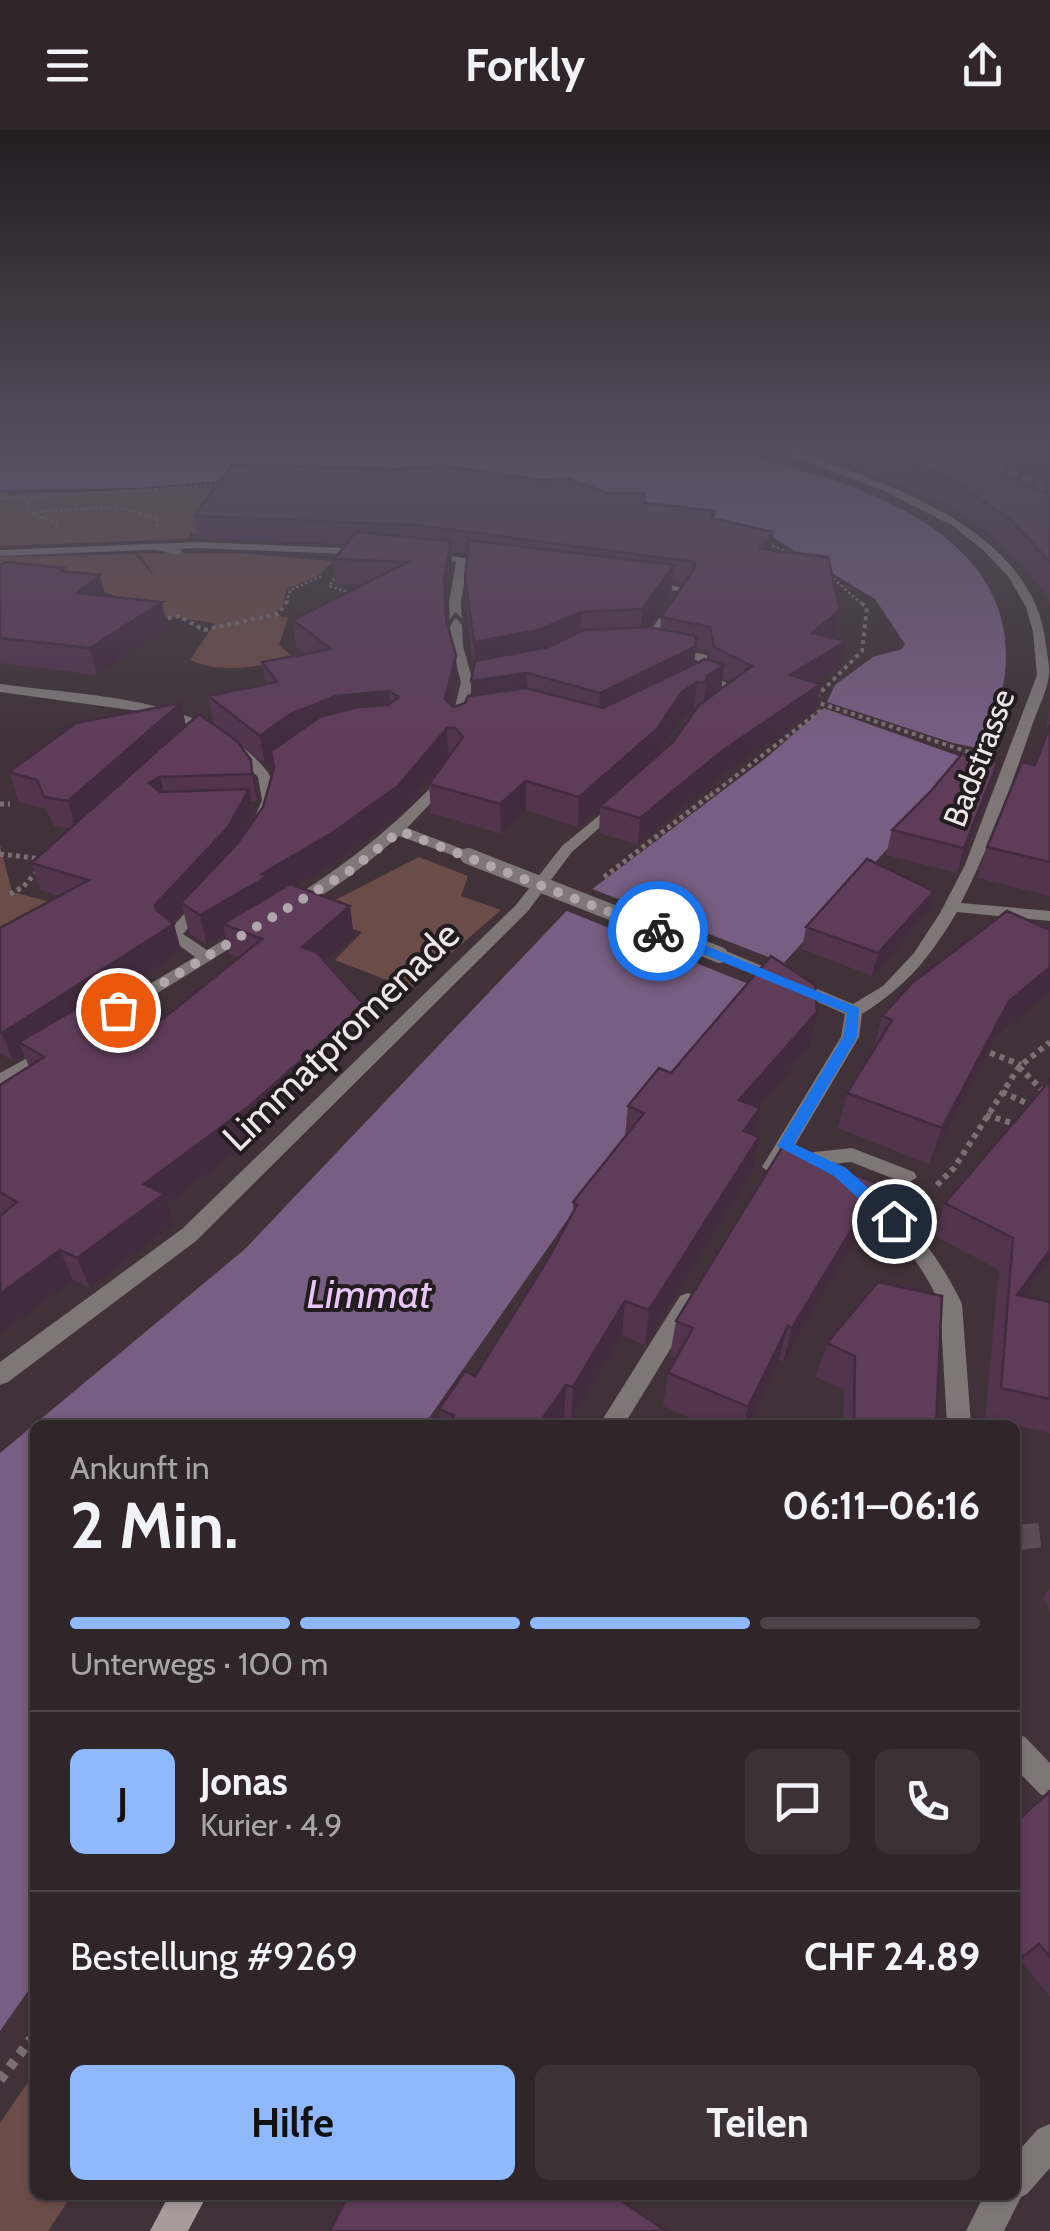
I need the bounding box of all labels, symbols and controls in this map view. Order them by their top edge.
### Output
icon: menu [40,38,95,93]
text: Forkly [465,38,585,92]
icon: share [955,38,1010,93]
one-way arrow [446,613,467,629]
street label: Badstrasse [934,683,1023,832]
courier [608,881,708,981]
icon: bike [631,904,686,959]
street label: Limmatpromenade [213,911,469,1160]
pin [76,968,161,1053]
icon: bag [91,983,146,1038]
pin [852,1179,937,1264]
icon: home [867,1194,922,1249]
water label: Limmat [307,1269,432,1318]
text: Ankunft in [70,1448,210,1487]
text: 06:11–06:16 [782,1482,980,1529]
text: 2 Min. [70,1485,238,1564]
text: Unterwegs · 100 m [70,1644,328,1683]
button: chat [745,1749,850,1854]
button: phone [875,1749,980,1854]
text: Jonas [200,1758,288,1805]
text: J [117,1778,128,1825]
text: Kurier · 4.9 [200,1805,342,1844]
text: Bestellung #9269 [70,1933,358,1980]
text: CHF 24.89 [804,1933,980,1980]
button: Hilfe [70,2065,515,2180]
button: Teilen [535,2065,980,2180]

